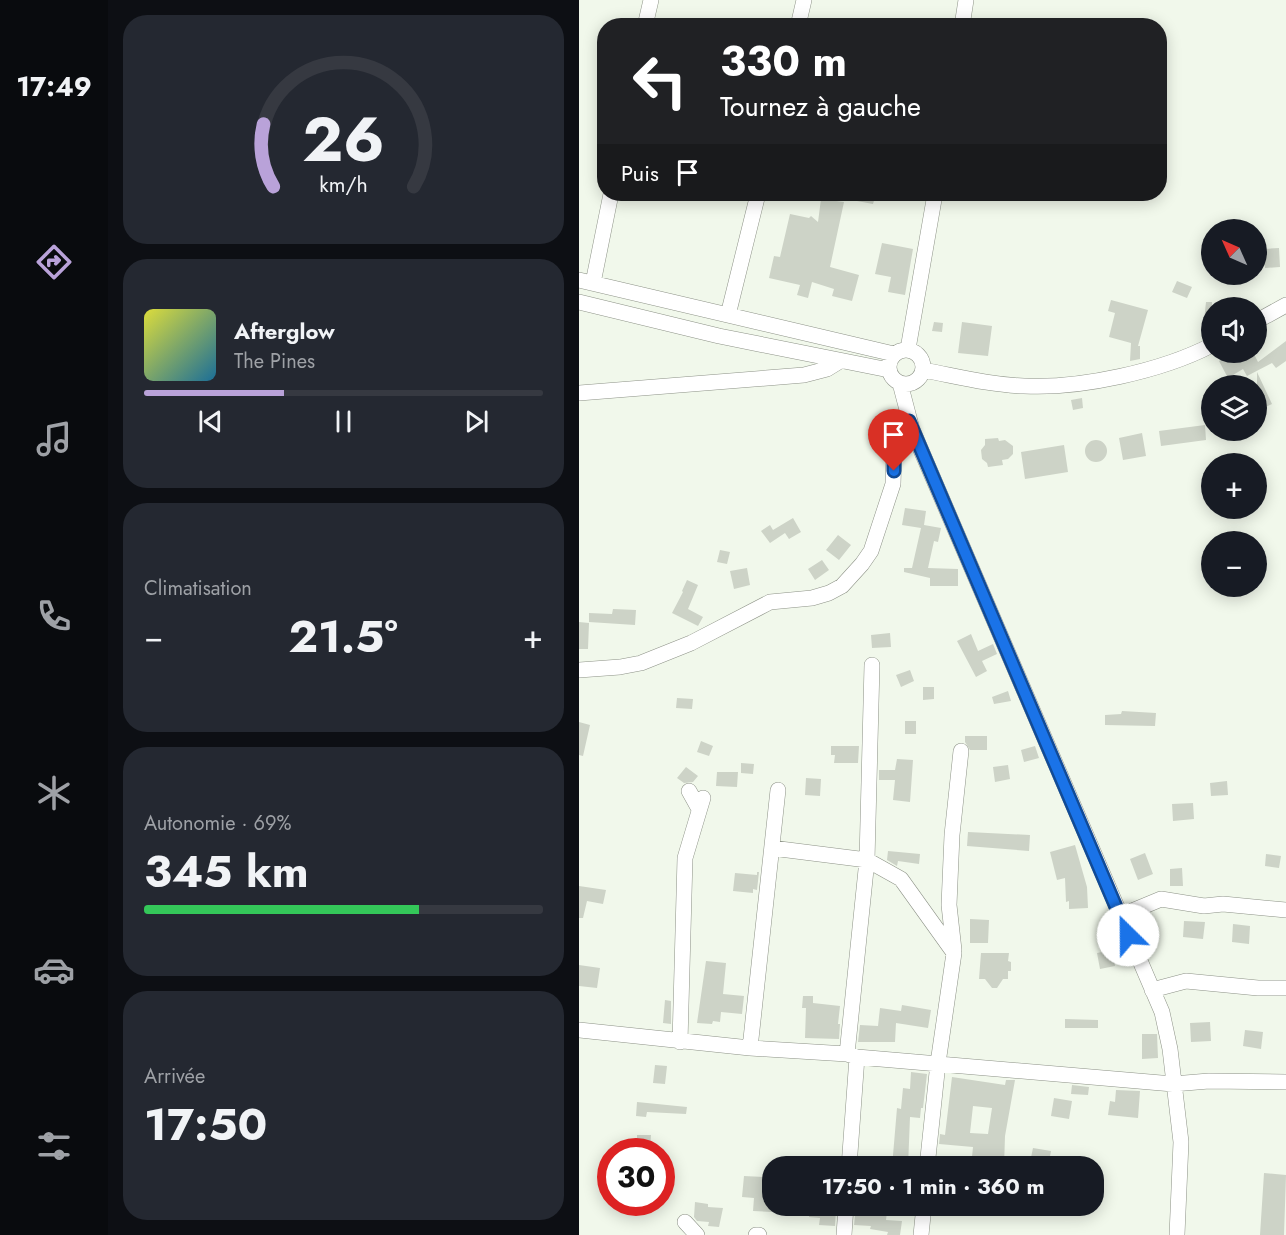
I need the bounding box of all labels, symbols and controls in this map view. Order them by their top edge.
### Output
text: 330 m [720,31,847,92]
icon: left [621,42,699,120]
text: 17:49 [16,67,92,106]
text: Tournez à gauche [720,87,921,126]
text: 26 [302,94,385,184]
icon: arrive [671,156,704,189]
text: Puis [621,157,659,189]
text: km/h [319,169,368,200]
north arrow [1201,219,1267,285]
map controls [1201,219,1267,597]
icon: directions [33,241,75,283]
button: sound [1201,297,1267,363]
text: Afterglow [234,315,335,347]
text: The Pines [234,347,315,376]
button: layers [1201,375,1267,441]
icon: previous [194,405,227,438]
icon: pause [327,405,360,438]
icon: next [460,405,493,438]
pin [868,409,919,471]
icon: music [33,418,75,460]
icon: arrive [877,418,910,451]
button: + [1201,453,1267,519]
button: − [1201,531,1267,597]
text: Climatisation [144,574,252,603]
icon: phone [33,595,75,637]
text: 21.5° [288,604,398,669]
text: − [144,613,163,660]
text: + [523,613,543,660]
icon: climate [33,772,75,814]
text: Autonomie · 69% [144,809,292,838]
text: 345 km [144,839,309,904]
position arrow [1096,903,1160,967]
icon: car [33,949,75,991]
text: Arrivée [144,1062,205,1091]
text: 17:50 [144,1092,267,1157]
icon: filters [33,1125,75,1167]
speed limit sign: 30 [597,1138,675,1216]
text: 17:50 · 1 min · 360 m [821,1170,1045,1202]

